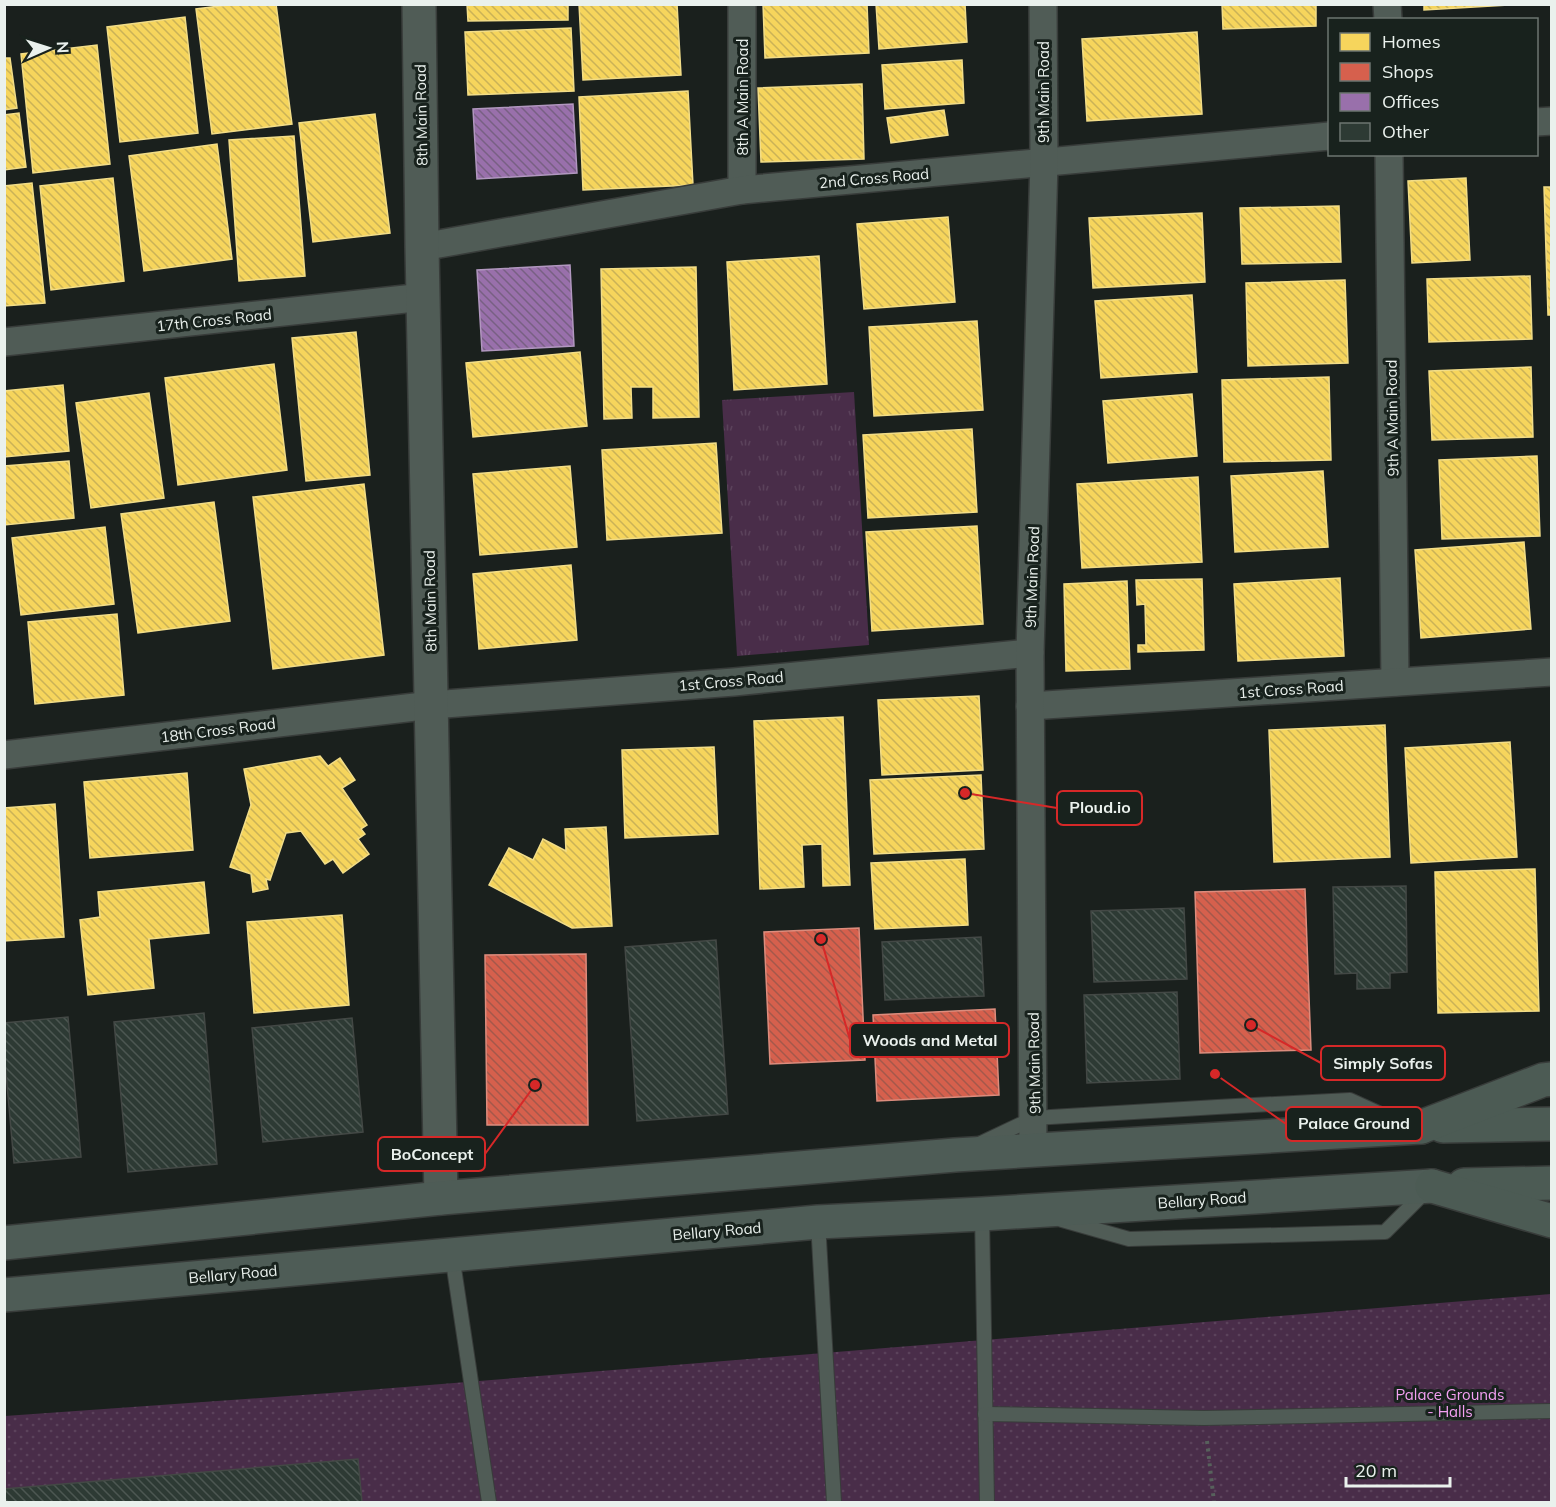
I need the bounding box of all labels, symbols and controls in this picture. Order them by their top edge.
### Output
north arrow [18,18,78,78]
legend [1328,18,1538,156]
text: Homes [1382,30,1441,53]
street label: 8th A Main Road [733,39,752,155]
text: N [53,41,73,54]
street label: 9th Main Road [1034,41,1053,143]
text: Shops [1382,60,1434,83]
street label: 8th Main Road [411,64,431,166]
text: Offices [1382,90,1440,113]
text: Other [1382,120,1430,143]
street label: 2nd Cross Road [818,164,930,192]
street label: 17th Cross Road [155,305,273,335]
street label: 9th A Main Road [1381,359,1403,477]
street label: 9th Main Road [1021,526,1043,628]
street label: 8th Main Road [420,550,440,652]
street label: 1st Cross Road [678,667,784,695]
street label: 1st Cross Road [1238,676,1344,702]
street label: 18th Cross Road [159,714,277,746]
callout: Ploud.io [1057,791,1142,825]
text: Ploud.io [1069,797,1131,817]
street label: 9th Main Road [1024,1012,1044,1114]
callout: Woods and Metal [850,1023,1009,1057]
text: Woods and Metal [863,1030,997,1050]
callout: Simply Sofas [1321,1046,1445,1080]
text: Simply Sofas [1333,1053,1433,1073]
callout: Palace Ground [1286,1107,1422,1141]
text: Palace Ground [1298,1113,1410,1133]
callout: BoConcept [378,1137,485,1171]
text: BoConcept [391,1144,473,1164]
street label: Bellary Road [1157,1187,1247,1213]
street label: Bellary Road [672,1218,762,1244]
street label: Bellary Road [188,1261,278,1287]
park label: Palace Grounds - Halls [1395,1385,1505,1421]
scale bar [1346,1450,1450,1488]
text: 20 m [1355,1459,1397,1482]

